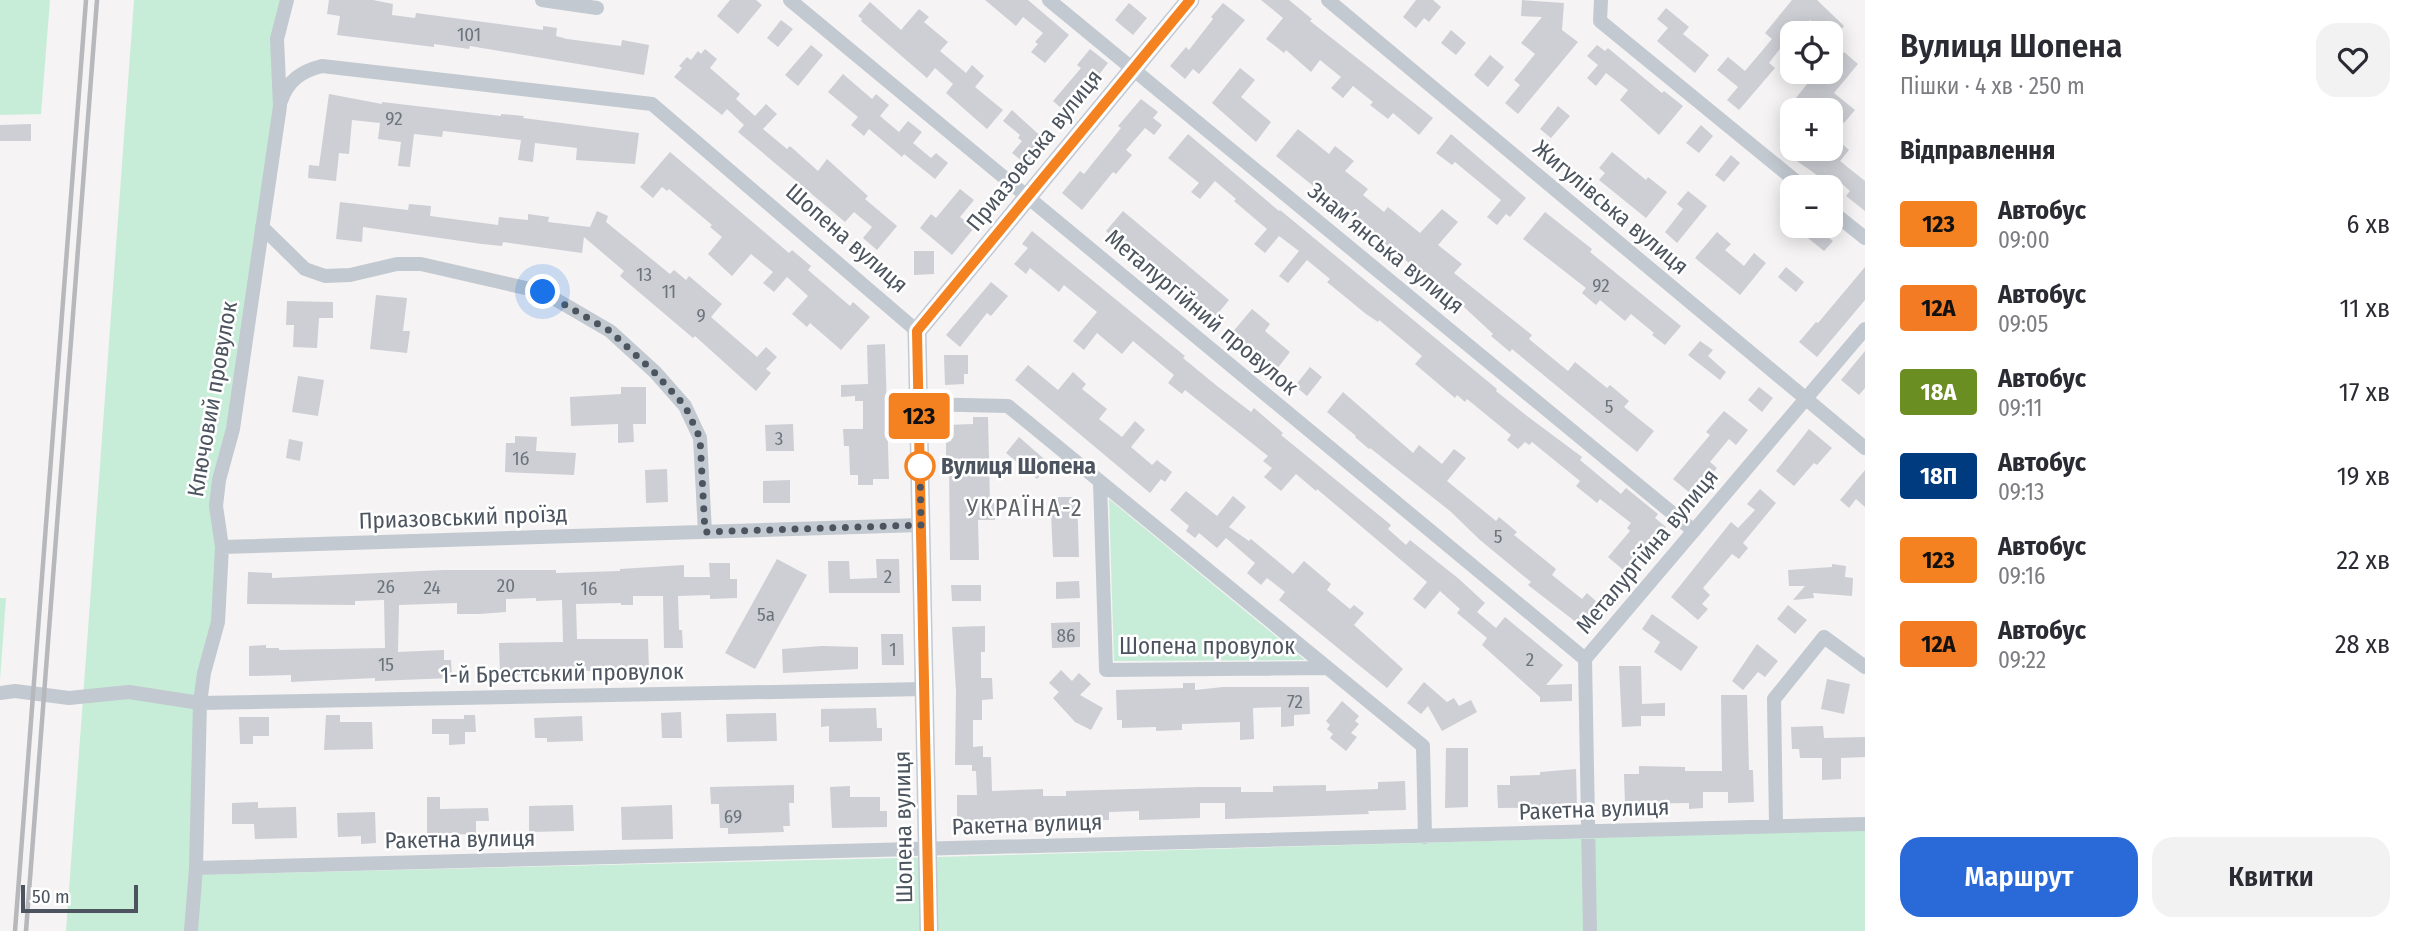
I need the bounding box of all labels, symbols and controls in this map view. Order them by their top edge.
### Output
map controls [1780,21,1843,238]
button: locate [1780,21,1843,84]
house number: 101 [457,23,481,46]
button: heart [2316,23,2390,97]
text: Вулиця Шопена [1900,26,2122,66]
street label: Приазовська вулиця [960,63,1108,237]
text: Пішки · 4 хв · 250 m [1900,72,2085,100]
button: + [1780,98,1843,161]
house number: 92 [385,107,403,130]
street label: Жигулівська вулиця [1528,134,1694,280]
text: Відправлення [1900,135,2055,166]
button: − [1780,175,1843,238]
street label: Знам’янська вулиця [1302,176,1470,320]
street label: Шопена вулиця [780,177,914,299]
text: Автобус [1998,195,2086,226]
text: 6 хв [2347,209,2390,240]
text: 123 [1922,210,1955,238]
street label: Металургійний провулок [1100,223,1304,401]
text: 09:00 [1998,226,2050,254]
house number: 13 [636,263,652,286]
your location [525,274,560,309]
house number: 92 [1592,274,1610,297]
text: Автобус [1998,279,2086,310]
house number: 11 [662,280,676,303]
text: 11 хв [2340,293,2390,324]
text: 12А [1921,294,1956,322]
street label: Ключовий провулок [181,299,243,499]
house number: 9 [696,304,706,327]
text: 09:05 [1998,310,2048,338]
text: Автобус [1998,363,2086,394]
text: 17 хв [2339,377,2390,408]
text: 18А [1921,378,1956,406]
line badge: 123 [879,393,959,439]
text: 09:11 [1998,394,2043,422]
house number: 5 [1605,395,1613,418]
text: 123 [903,402,935,430]
house number: 3 [775,427,783,450]
house number: 1б [512,447,530,470]
text: Автобус [1998,447,2086,478]
marker: Вулиця Шопена [905,451,935,481]
place label: Вулиця Шопена [941,452,1096,480]
text: 19 хв [2337,461,2390,492]
text: 18П [1920,462,1957,490]
street label: Металургійна вулиця [1570,463,1724,639]
text: 09:13 [1998,478,2044,506]
district label: УКРАЇНА-2 [965,494,1084,522]
street label: Приазовський проїзд [358,499,568,535]
house number: 5 [1494,525,1502,548]
text: Автобус [1998,531,2086,562]
text: 22 хв [2336,545,2390,576]
text: 123 [1922,546,1955,574]
text: 09:16 [1998,562,2045,590]
house number: 2 [884,565,892,588]
house number: 20 [497,574,515,597]
house number: 26 [377,575,395,598]
house number: 24 [423,576,441,599]
house number: 16 [581,577,597,600]
house number: 5а [757,603,775,626]
text: Автобус [1998,615,2086,646]
house number: 86 [1057,624,1075,647]
text: 28 хв [2335,629,2390,660]
text: 12А [1921,630,1956,658]
street label: Шопена провулок [1119,632,1295,660]
house number: 1 [889,638,897,661]
text: 09:22 [1998,646,2046,674]
house number: 2 [1526,648,1534,671]
house number: 15 [378,653,394,676]
street label: 1-й Брестський провулок [440,657,684,689]
house number: 72 [1287,690,1303,713]
street label: Шопена вулиця [888,750,918,904]
street label: Ракетна вулиця [1518,792,1670,826]
house number: 69 [724,805,742,828]
street label: Ракетна вулиця [951,807,1103,841]
street label: Ракетна вулиця [384,824,536,854]
button: Маршрут [1900,837,2138,917]
button: Квитки [2152,837,2390,917]
scale bar [21,882,138,914]
text: 50 m [32,885,70,908]

